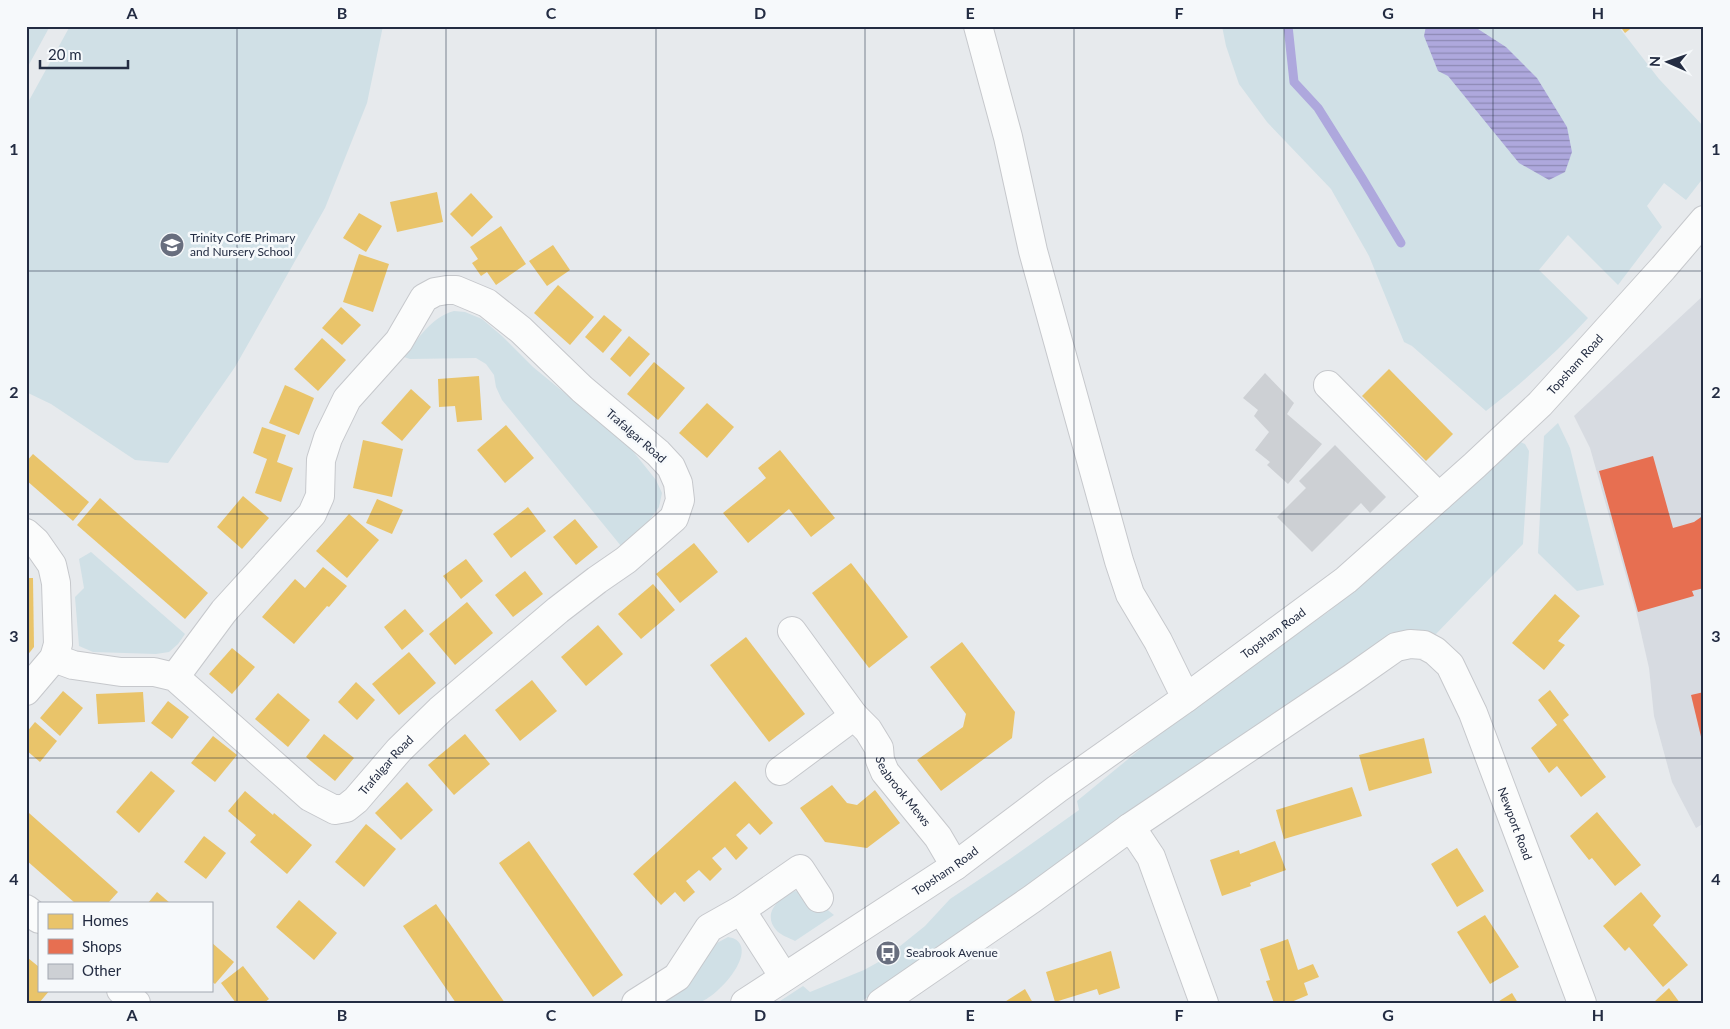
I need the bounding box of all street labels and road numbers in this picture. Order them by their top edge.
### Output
street label: Topsham Road [1544,331,1606,398]
street label: Trafalgar Road [603,405,670,466]
street label: Topsham Road [1238,604,1308,662]
street label: Trafalgar Road [355,732,416,798]
street label: Seabrook Mews [873,756,934,829]
street label: Newport Road [1495,785,1536,862]
street label: Topsham Road [910,843,981,899]

